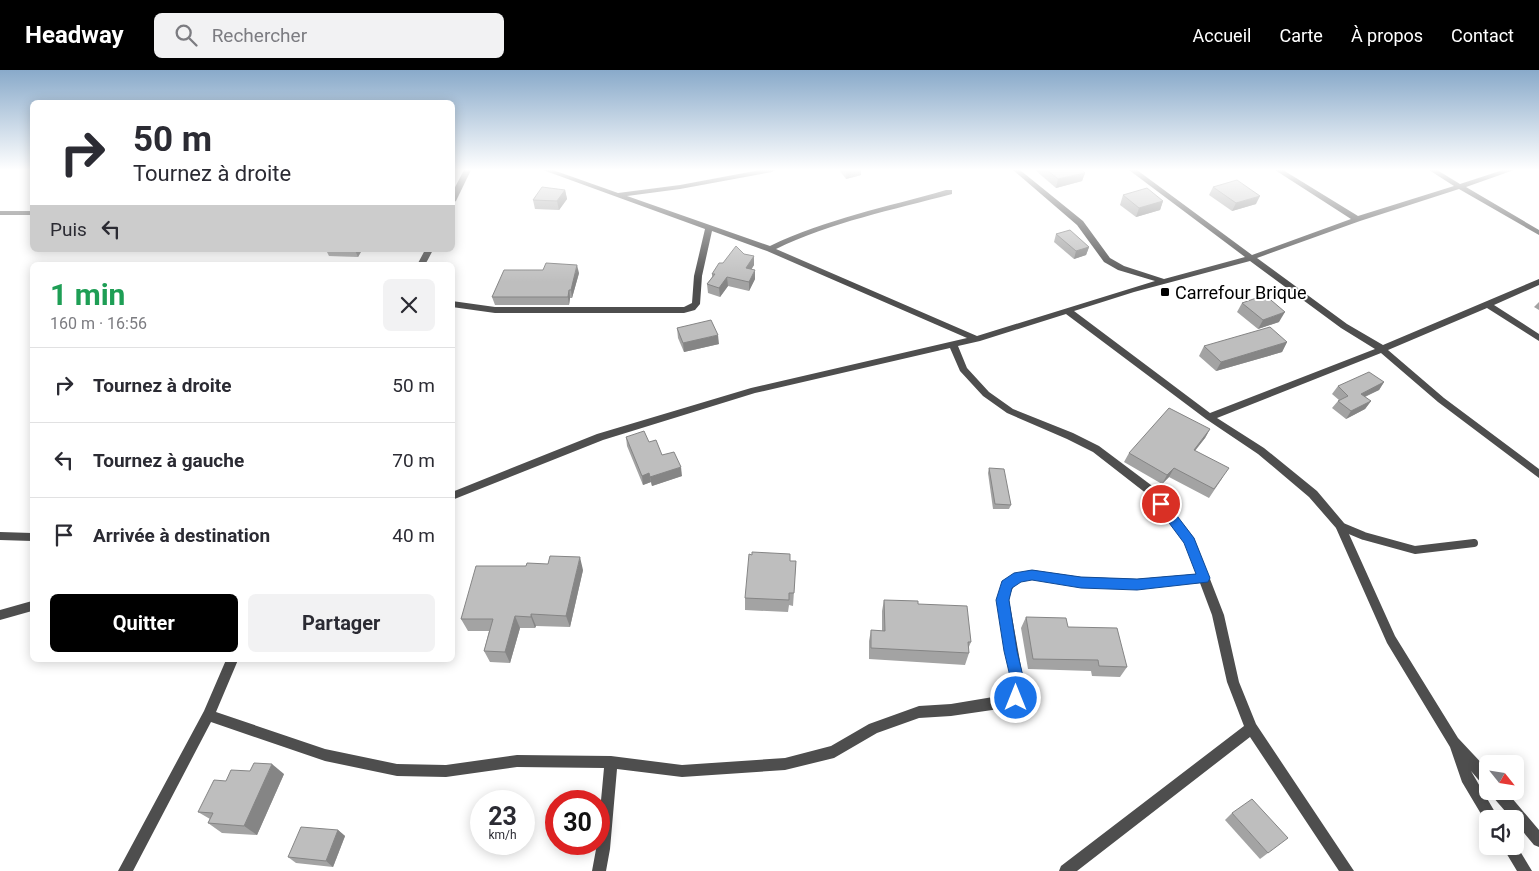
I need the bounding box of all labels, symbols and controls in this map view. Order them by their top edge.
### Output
search box [154,13,504,58]
text: Headway [25,21,124,49]
icon: search [172,21,200,49]
text: Rechercher [212,24,307,47]
text: Accueil [1193,25,1251,46]
text: Carte [1279,25,1323,46]
text: À propos [1351,25,1423,46]
text: Contact [1451,25,1514,46]
text: 50 m [133,119,212,160]
icon: right [50,120,115,185]
text: Tournez à droite [133,161,291,186]
icon: left [97,215,125,243]
text: Puis [50,218,87,241]
text: 1 min [50,277,125,312]
button: close [383,279,435,331]
place label: Carrefour Brique [1175,282,1306,303]
marker: Carrefour Brique [1159,286,1171,298]
text: 160 m · 16:56 [50,314,147,333]
icon: right [50,371,78,399]
text: Tournez à droite [93,374,232,397]
text: 50 m [392,374,435,397]
icon: left [50,446,78,474]
text: Tournez à gauche [93,449,244,472]
text: 70 m [392,449,435,472]
pin [1140,483,1182,525]
icon: arrive [1147,490,1175,518]
icon: arrive [50,521,78,549]
text: Arrivée à destination [93,524,270,547]
text: 40 m [392,524,435,547]
button: Quitter [50,594,238,652]
button: Partager [248,594,435,652]
position arrow [989,671,1041,723]
north arrow [1479,755,1524,800]
map controls [1479,755,1524,855]
speed limit sign: 30 [545,790,610,855]
text: 23 [488,802,517,831]
button: sound [1479,810,1524,855]
text: km/h [488,828,517,842]

